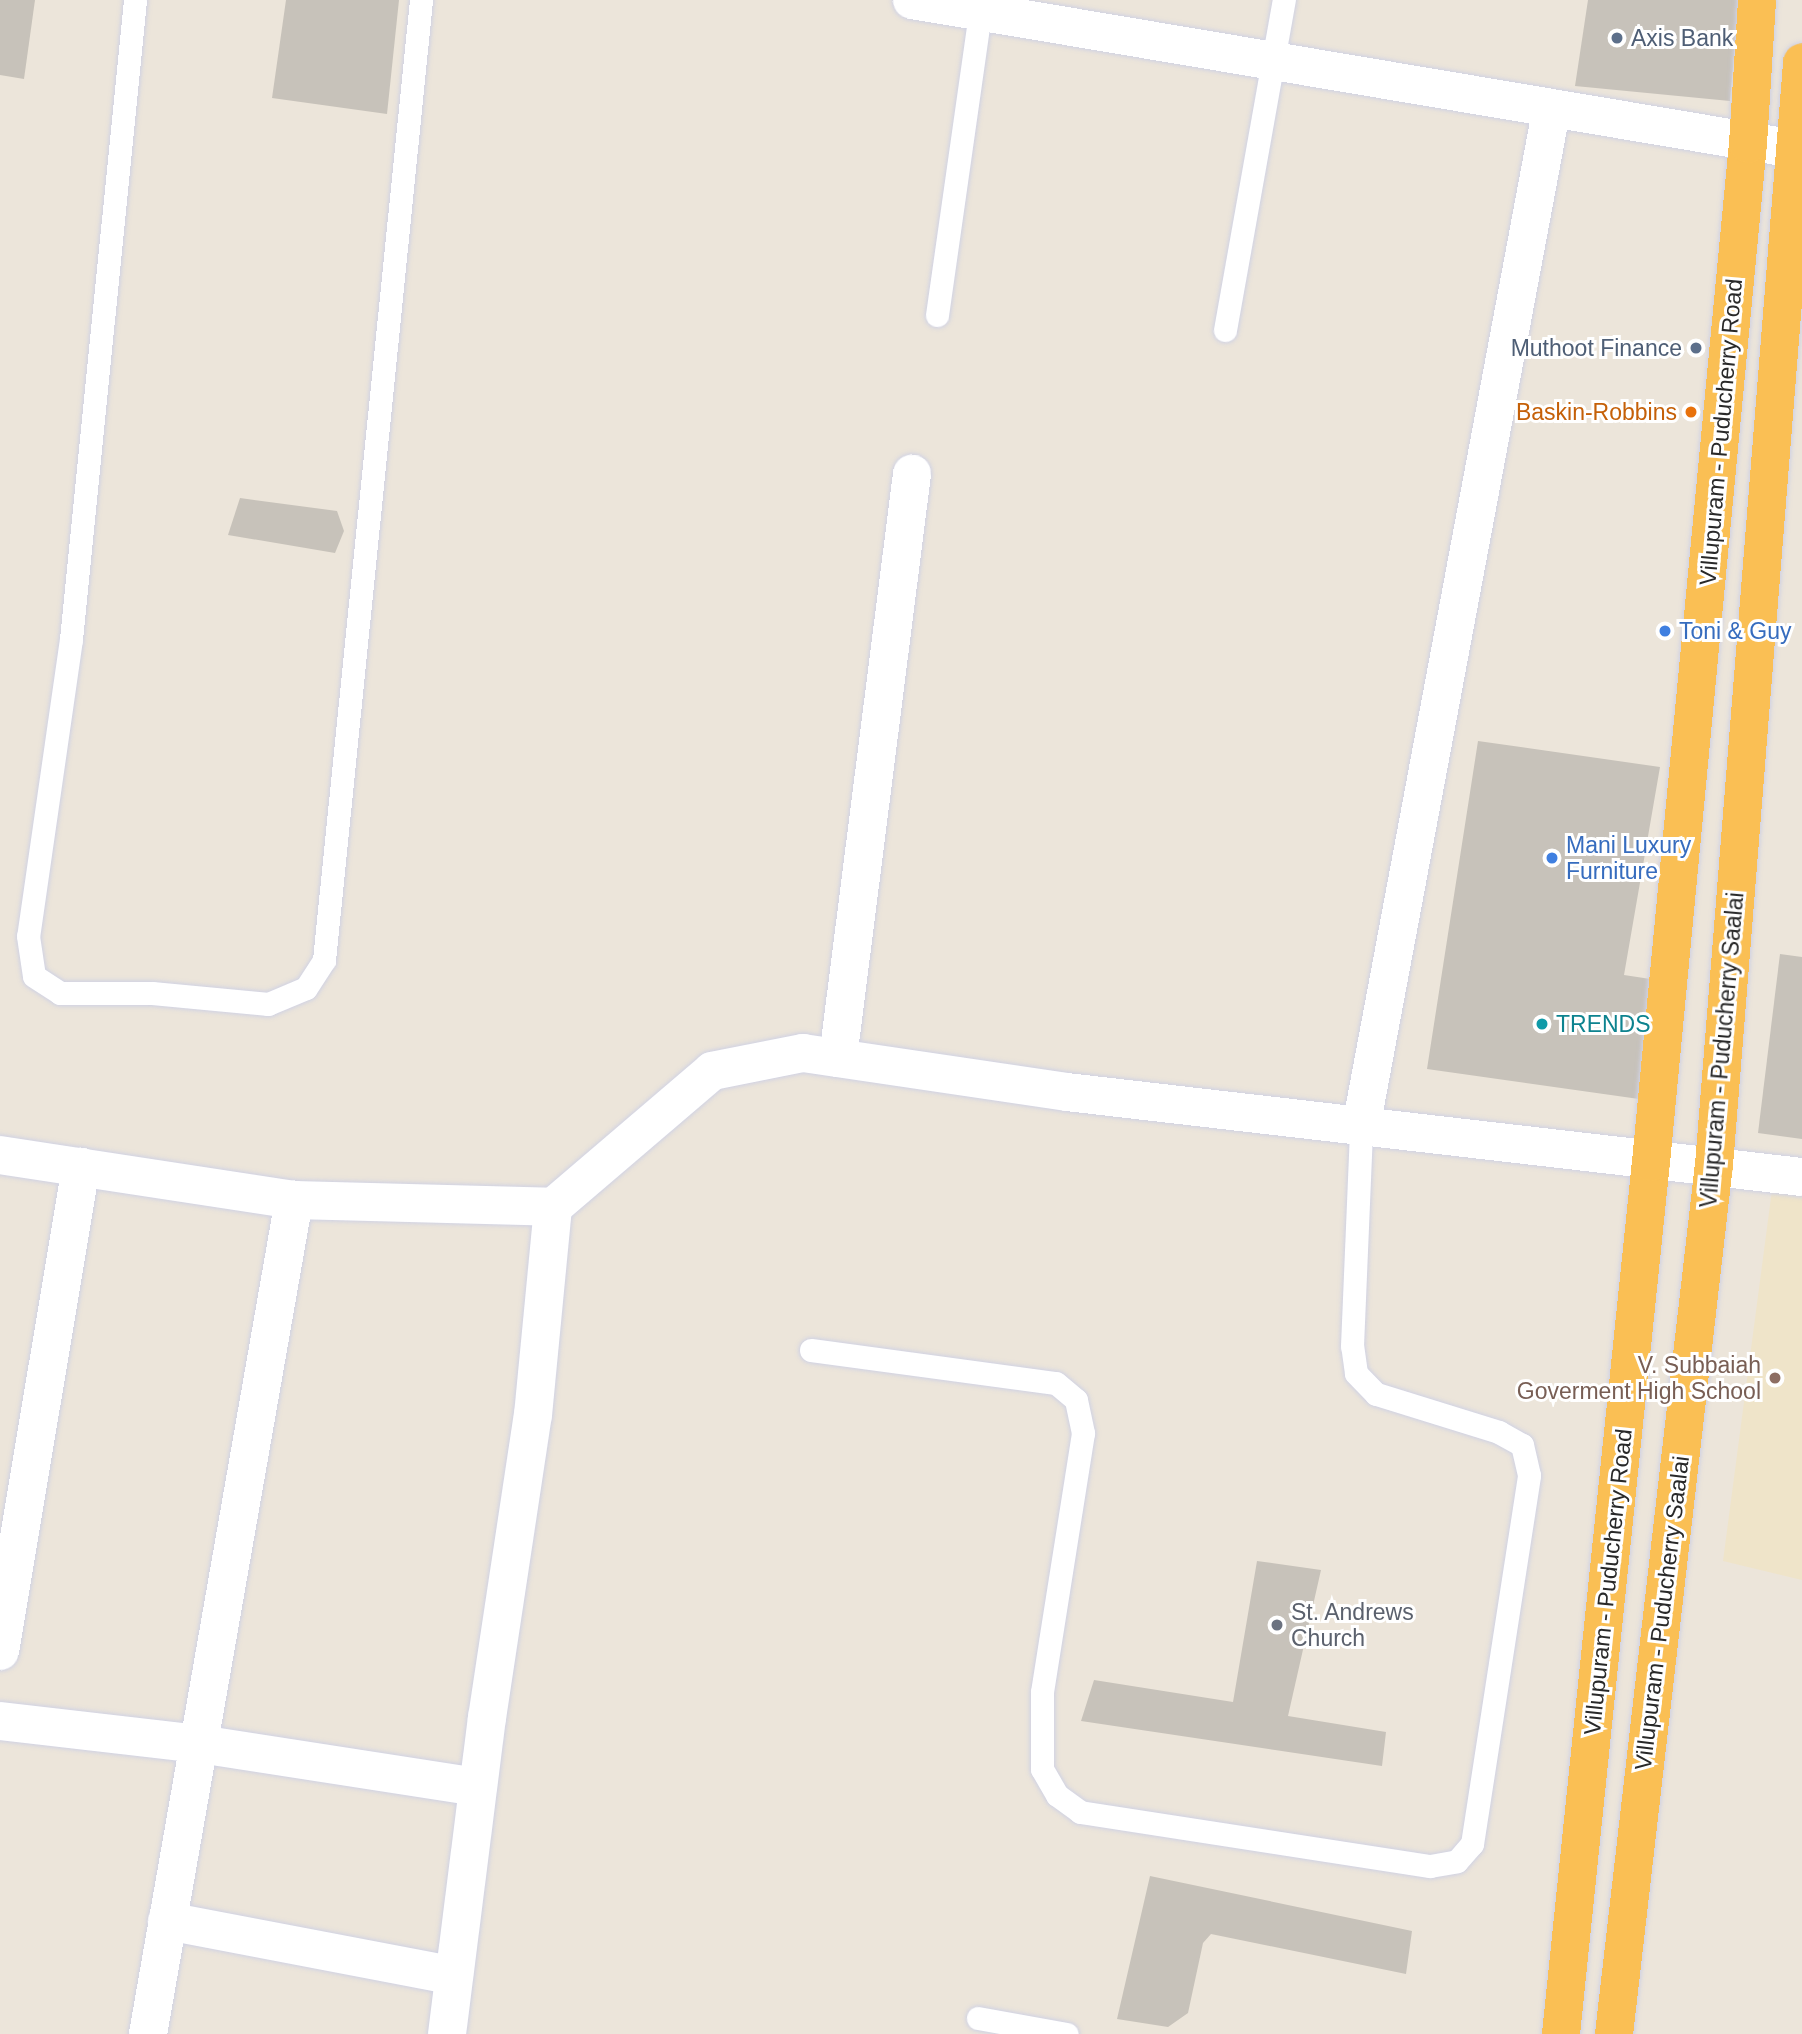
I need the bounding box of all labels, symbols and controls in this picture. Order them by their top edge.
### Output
place label: Axis Bank [1631,24,1733,52]
marker: Axis Bank [1609,30,1625,46]
street label: Villupuram - Puducherry Road [1694,278,1748,586]
place label: Muthoot Finance [1511,334,1682,362]
marker: Muthoot Finance [1688,340,1704,356]
place label: Baskin-Robbins [1516,398,1677,426]
marker: Baskin-Robbins [1683,404,1699,420]
place label: Toni & Guy [1679,617,1791,645]
marker: Toni & Guy [1657,623,1673,639]
place label: Mani Luxury Furniture [1566,831,1691,885]
marker: Mani Luxury Furniture [1544,850,1560,866]
street label: Villupuram - Puducherry Saalai [1694,891,1750,1209]
place label: TRENDS [1556,1010,1651,1038]
marker: TRENDS [1534,1016,1550,1032]
place label: V. Subbaiah Goverment High School [1517,1351,1761,1405]
marker: V. Subbaiah Goverment High School [1767,1370,1783,1386]
street label: Villupuram - Puducherry Road [1578,1428,1638,1736]
street label: Villupuram - Puducherry Saalai [1629,1454,1695,1772]
place label: St. Andrews Church [1291,1598,1415,1652]
marker: St. Andrews Church [1269,1617,1285,1633]

